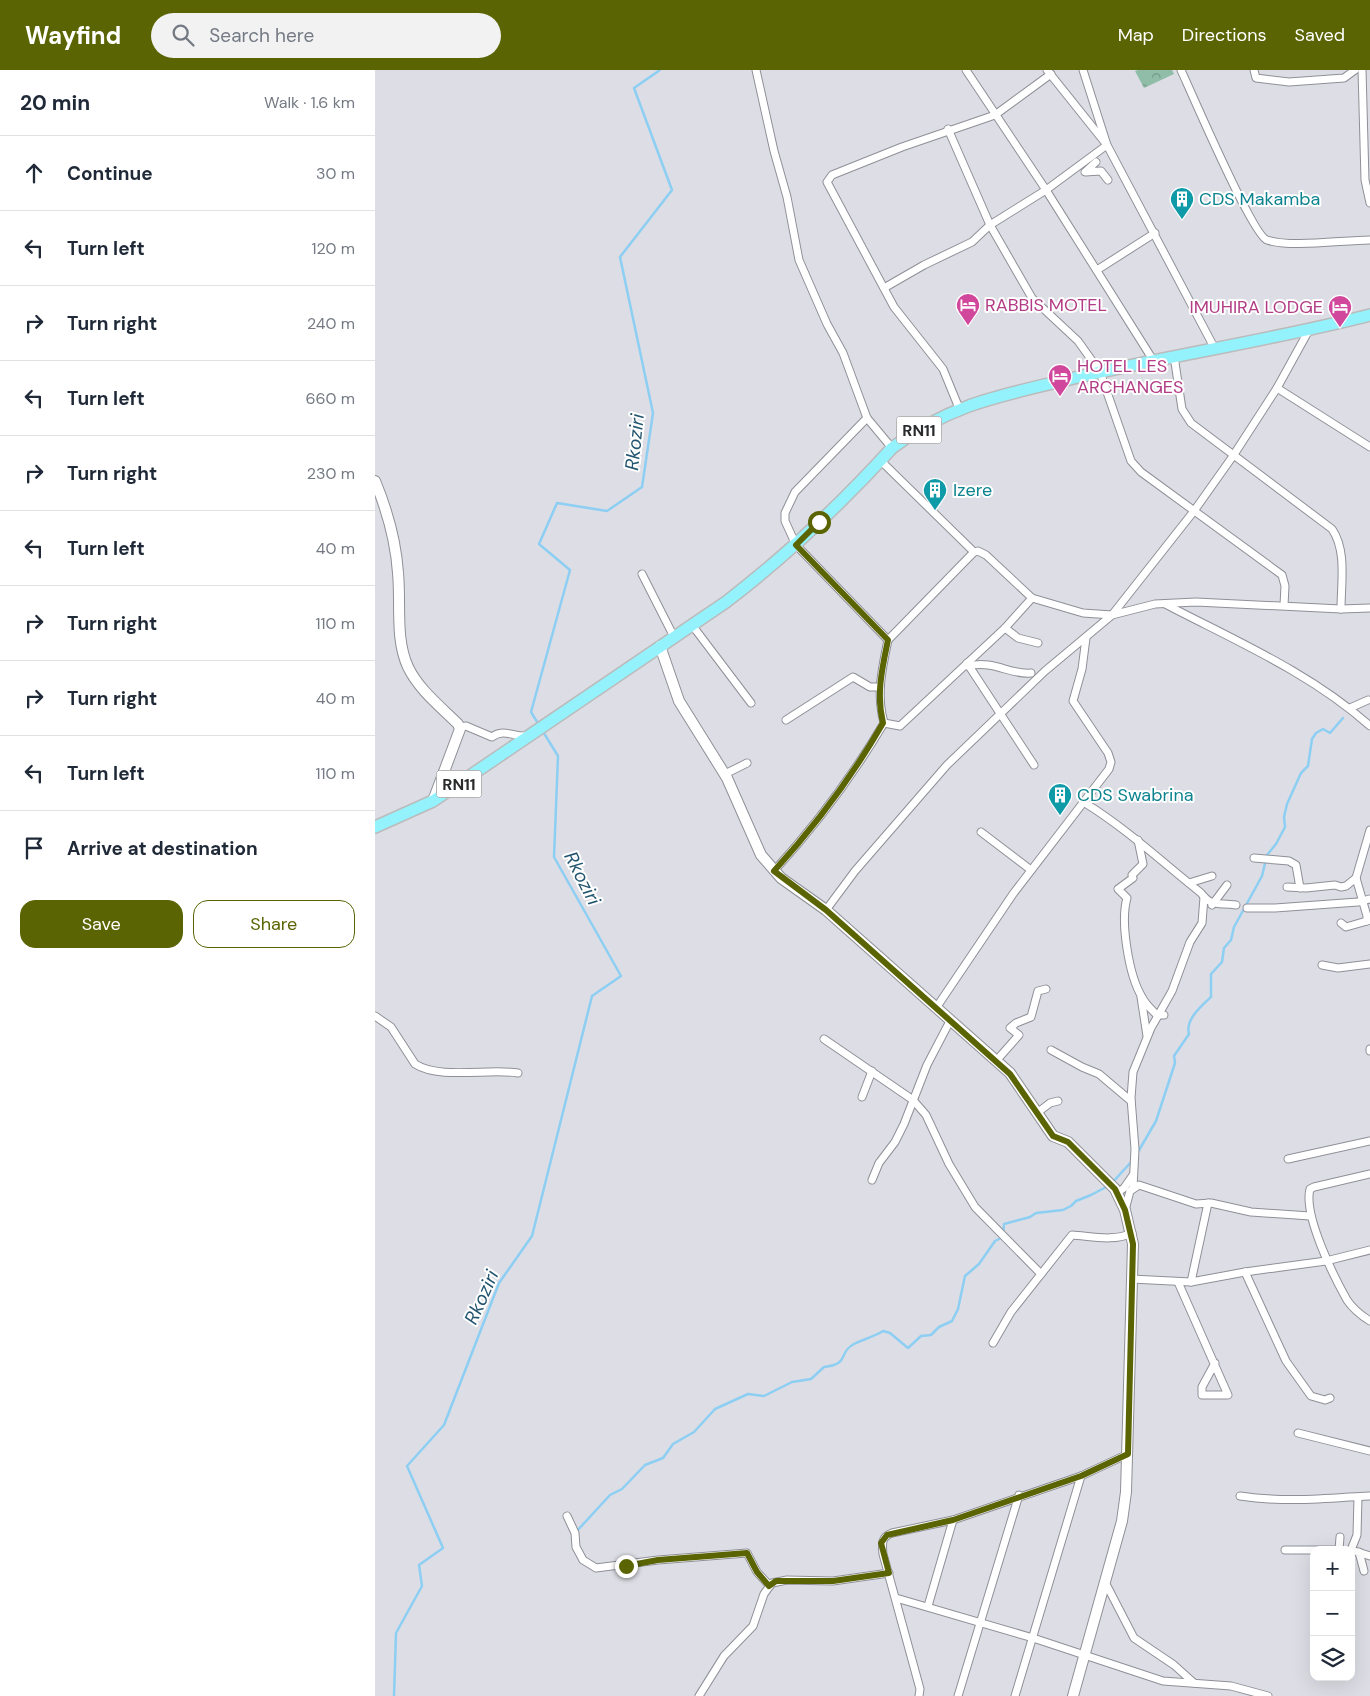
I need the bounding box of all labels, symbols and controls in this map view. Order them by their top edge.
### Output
search box [151,13,501,58]
text: Wayfind [25,20,121,51]
icon: search [169,21,197,49]
text: Search here [209,23,314,48]
text: Map [1118,23,1154,47]
text: Directions [1182,23,1267,47]
text: Saved [1295,23,1345,47]
text: 20 min [20,89,90,117]
text: Walk · 1.6 km [264,92,355,113]
icon: ahead [20,159,48,187]
text: Continue [67,161,153,186]
text: 30 m [316,163,355,184]
building icon: CDS Makamba [1169,186,1195,220]
place label: CDS Makamba [1199,187,1320,211]
icon: left [20,234,48,262]
text: Turn left [67,236,145,261]
text: 120 m [311,238,355,259]
hotel icon: RABBIS MOTEL [955,292,981,326]
place label: RABBIS MOTEL [985,293,1107,317]
hotel icon: IMUHIRA LODGE [1327,294,1353,328]
place label: IMUHIRA LODGE [1190,295,1323,319]
icon: right [20,309,48,337]
text: Turn right [67,311,157,336]
text: 240 m [307,313,355,334]
place label: HOTEL LES ARCHANGES [1077,354,1183,399]
hotel icon: HOTEL LES ARCHANGES [1047,363,1073,397]
icon: left [20,384,48,412]
text: Turn left [67,386,145,411]
text: 660 m [305,388,355,409]
water label: Rkoziri [619,412,650,472]
road number: RN11 [897,416,941,444]
icon: right [20,459,48,487]
text: Turn right [67,461,157,486]
text: 230 m [307,463,355,484]
building icon: Izere [922,477,948,511]
place label: Izere [953,478,992,502]
route start [808,511,831,534]
icon: left [20,534,48,562]
text: Turn left [67,536,145,561]
text: 40 m [316,538,355,559]
icon: right [20,609,48,637]
text: Turn right [67,611,157,636]
text: 110 m [316,613,355,634]
icon: right [20,684,48,712]
text: Turn right [67,686,157,711]
text: 40 m [316,688,355,709]
icon: left [20,759,48,787]
text: Turn left [67,761,145,786]
text: 110 m [316,763,355,784]
road number: RN11 [437,771,481,798]
building icon: CDS Swabrina [1047,782,1073,816]
place label: CDS Swabrina [1077,783,1194,807]
icon: arrive [20,834,48,862]
text: Arrive at destination [67,836,258,861]
water label: Rkoziri [558,847,607,910]
button: Save [20,900,183,948]
button: Share [193,900,355,948]
water label: Rkoziri [458,1266,505,1328]
map controls [1310,1546,1355,1681]
button: + [1310,1546,1355,1591]
route end [615,1555,638,1578]
button: − [1310,1591,1355,1636]
button: layers [1310,1636,1355,1681]

